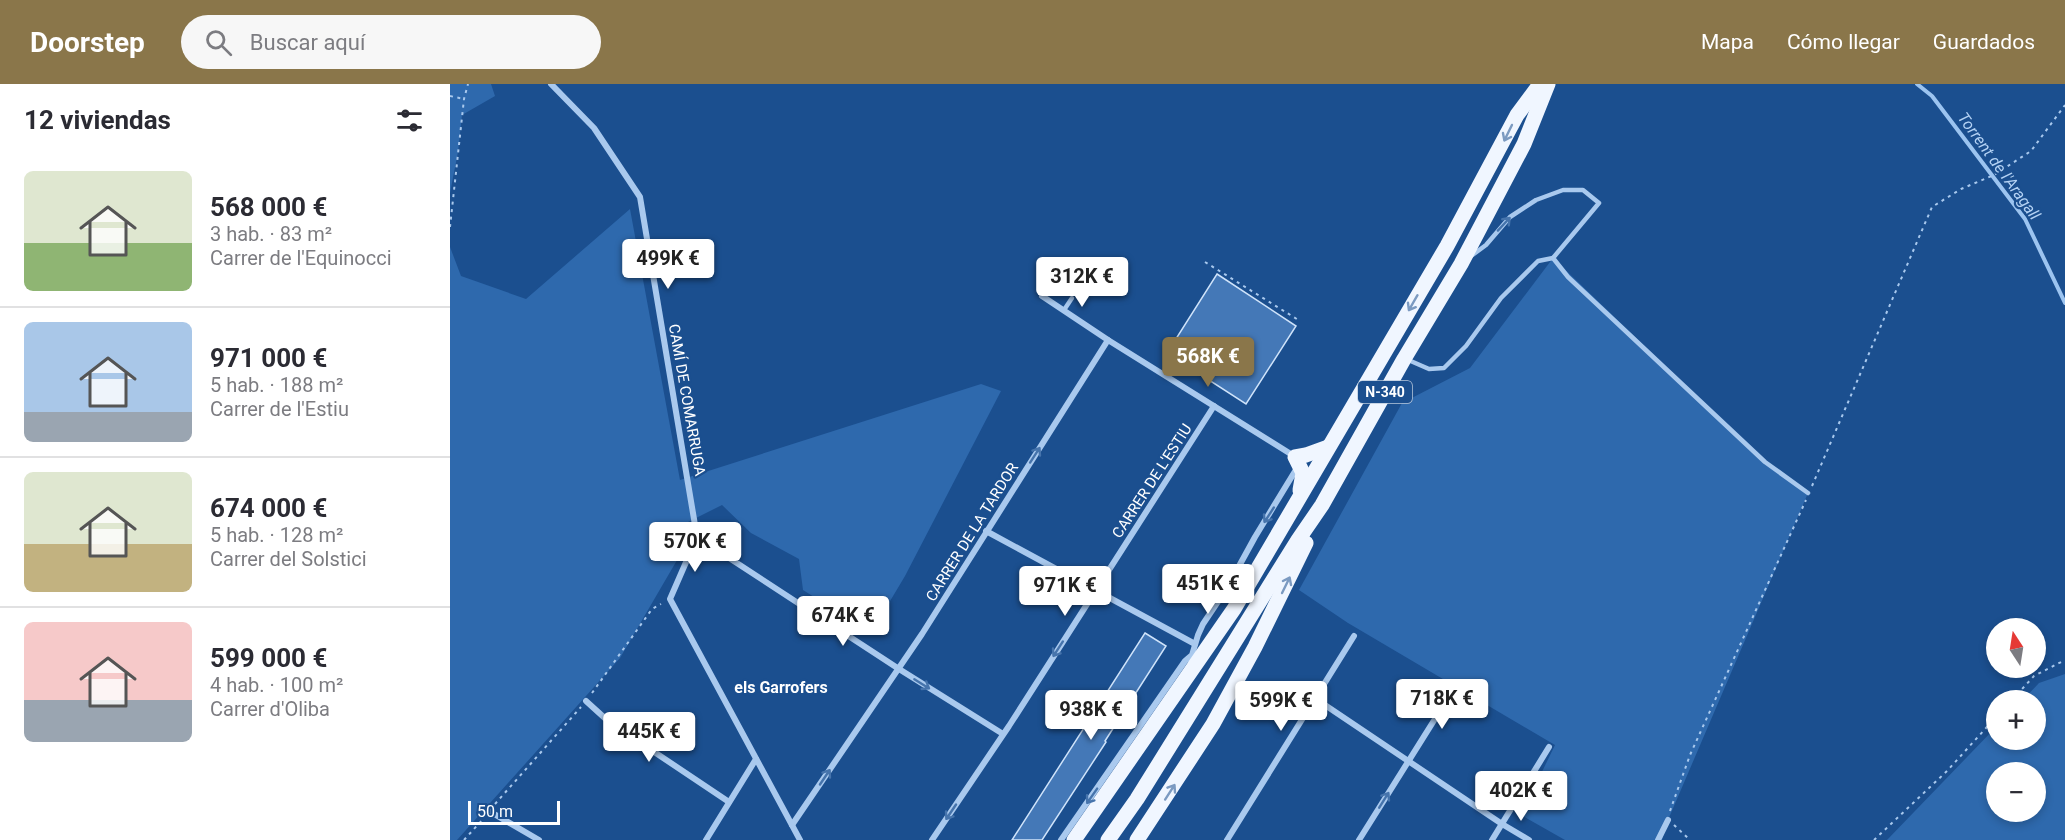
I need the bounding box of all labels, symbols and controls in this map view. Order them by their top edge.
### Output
search box [181,15,601,69]
text: Doorstep [30,26,145,59]
icon: search [202,26,235,59]
text: Buscar aquí [250,30,365,55]
text: Mapa [1701,30,1754,54]
text: Cómo llegar [1787,30,1900,54]
text: Guardados [1933,30,2035,54]
icon: filters [393,104,426,137]
text: 12 viviendas [24,105,171,135]
water label: Torrent de l'Aragall [1954,109,2044,224]
one-way arrow [1501,123,1513,141]
text: 568 000 € [210,192,327,222]
icon: home [72,195,144,267]
one-way arrow [1497,217,1511,232]
text: 3 hab. · 83 m² [210,222,332,246]
pin: 499K € [619,239,717,290]
text: Carrer de l'Equinocci [210,246,392,270]
text: 499K € [636,246,700,270]
pin: 312K € [1033,257,1131,308]
text: 312K € [1050,264,1114,288]
one-way arrow [1407,294,1419,311]
street label: CAMÍ DE COMARRUGA [665,323,709,478]
pin: 568K € [1159,337,1257,388]
text: 971 000 € [210,343,327,373]
text: 568K € [1176,344,1240,368]
icon: home [72,346,144,418]
text: 5 hab. · 188 m² [210,373,343,397]
road number: N-340 [1358,381,1412,403]
text: Carrer de l'Estiu [210,397,349,421]
street label: CARRER DE L'ESTIU [1108,421,1196,541]
one-way arrow [1029,447,1041,464]
street label: CARRER DE LA TARDOR [922,459,1022,605]
text: 674 000 € [210,493,327,523]
icon: home [72,496,144,568]
one-way arrow [1263,506,1275,523]
pin: 570K € [646,522,744,573]
text: 5 hab. · 128 m² [210,523,343,547]
text: 570K € [663,529,727,553]
text: Carrer del Solstici [210,547,367,571]
pin: 451K € [1159,564,1257,615]
pin: 971K € [1016,566,1114,617]
text: 451K € [1176,571,1240,595]
text: 971K € [1033,573,1097,597]
one-way arrow [1280,576,1292,594]
pin: 674K € [794,596,892,647]
text: 674K € [811,603,875,627]
north arrow [1986,618,2046,678]
map controls [1986,618,2046,822]
one-way arrow [1052,641,1064,657]
text: 599 000 € [210,643,327,673]
icon: home [72,646,144,718]
text: 4 hab. · 100 m² [210,673,343,697]
district label: els Garrofers [734,678,828,697]
one-way arrow [913,678,930,690]
pin: 718K € [1393,679,1491,730]
pin: 599K € [1232,681,1330,732]
text: 718K € [1410,686,1474,710]
text: 599K € [1249,688,1313,712]
pin: 938K € [1042,690,1140,741]
button: + [1986,690,2046,750]
text: Carrer d'Oliba [210,697,330,721]
text: 938K € [1059,697,1123,721]
pin: 445K € [600,712,698,763]
text: 445K € [617,719,681,743]
button: − [1986,762,2046,822]
one-way arrow [819,769,831,786]
pin: 402K € [1472,771,1570,822]
text: 402K € [1489,778,1553,802]
one-way arrow [1164,784,1176,800]
one-way arrow [1086,787,1098,804]
one-way arrow [1379,792,1391,809]
scale bar [468,798,560,826]
text: 50 m [477,802,513,821]
one-way arrow [945,804,957,820]

